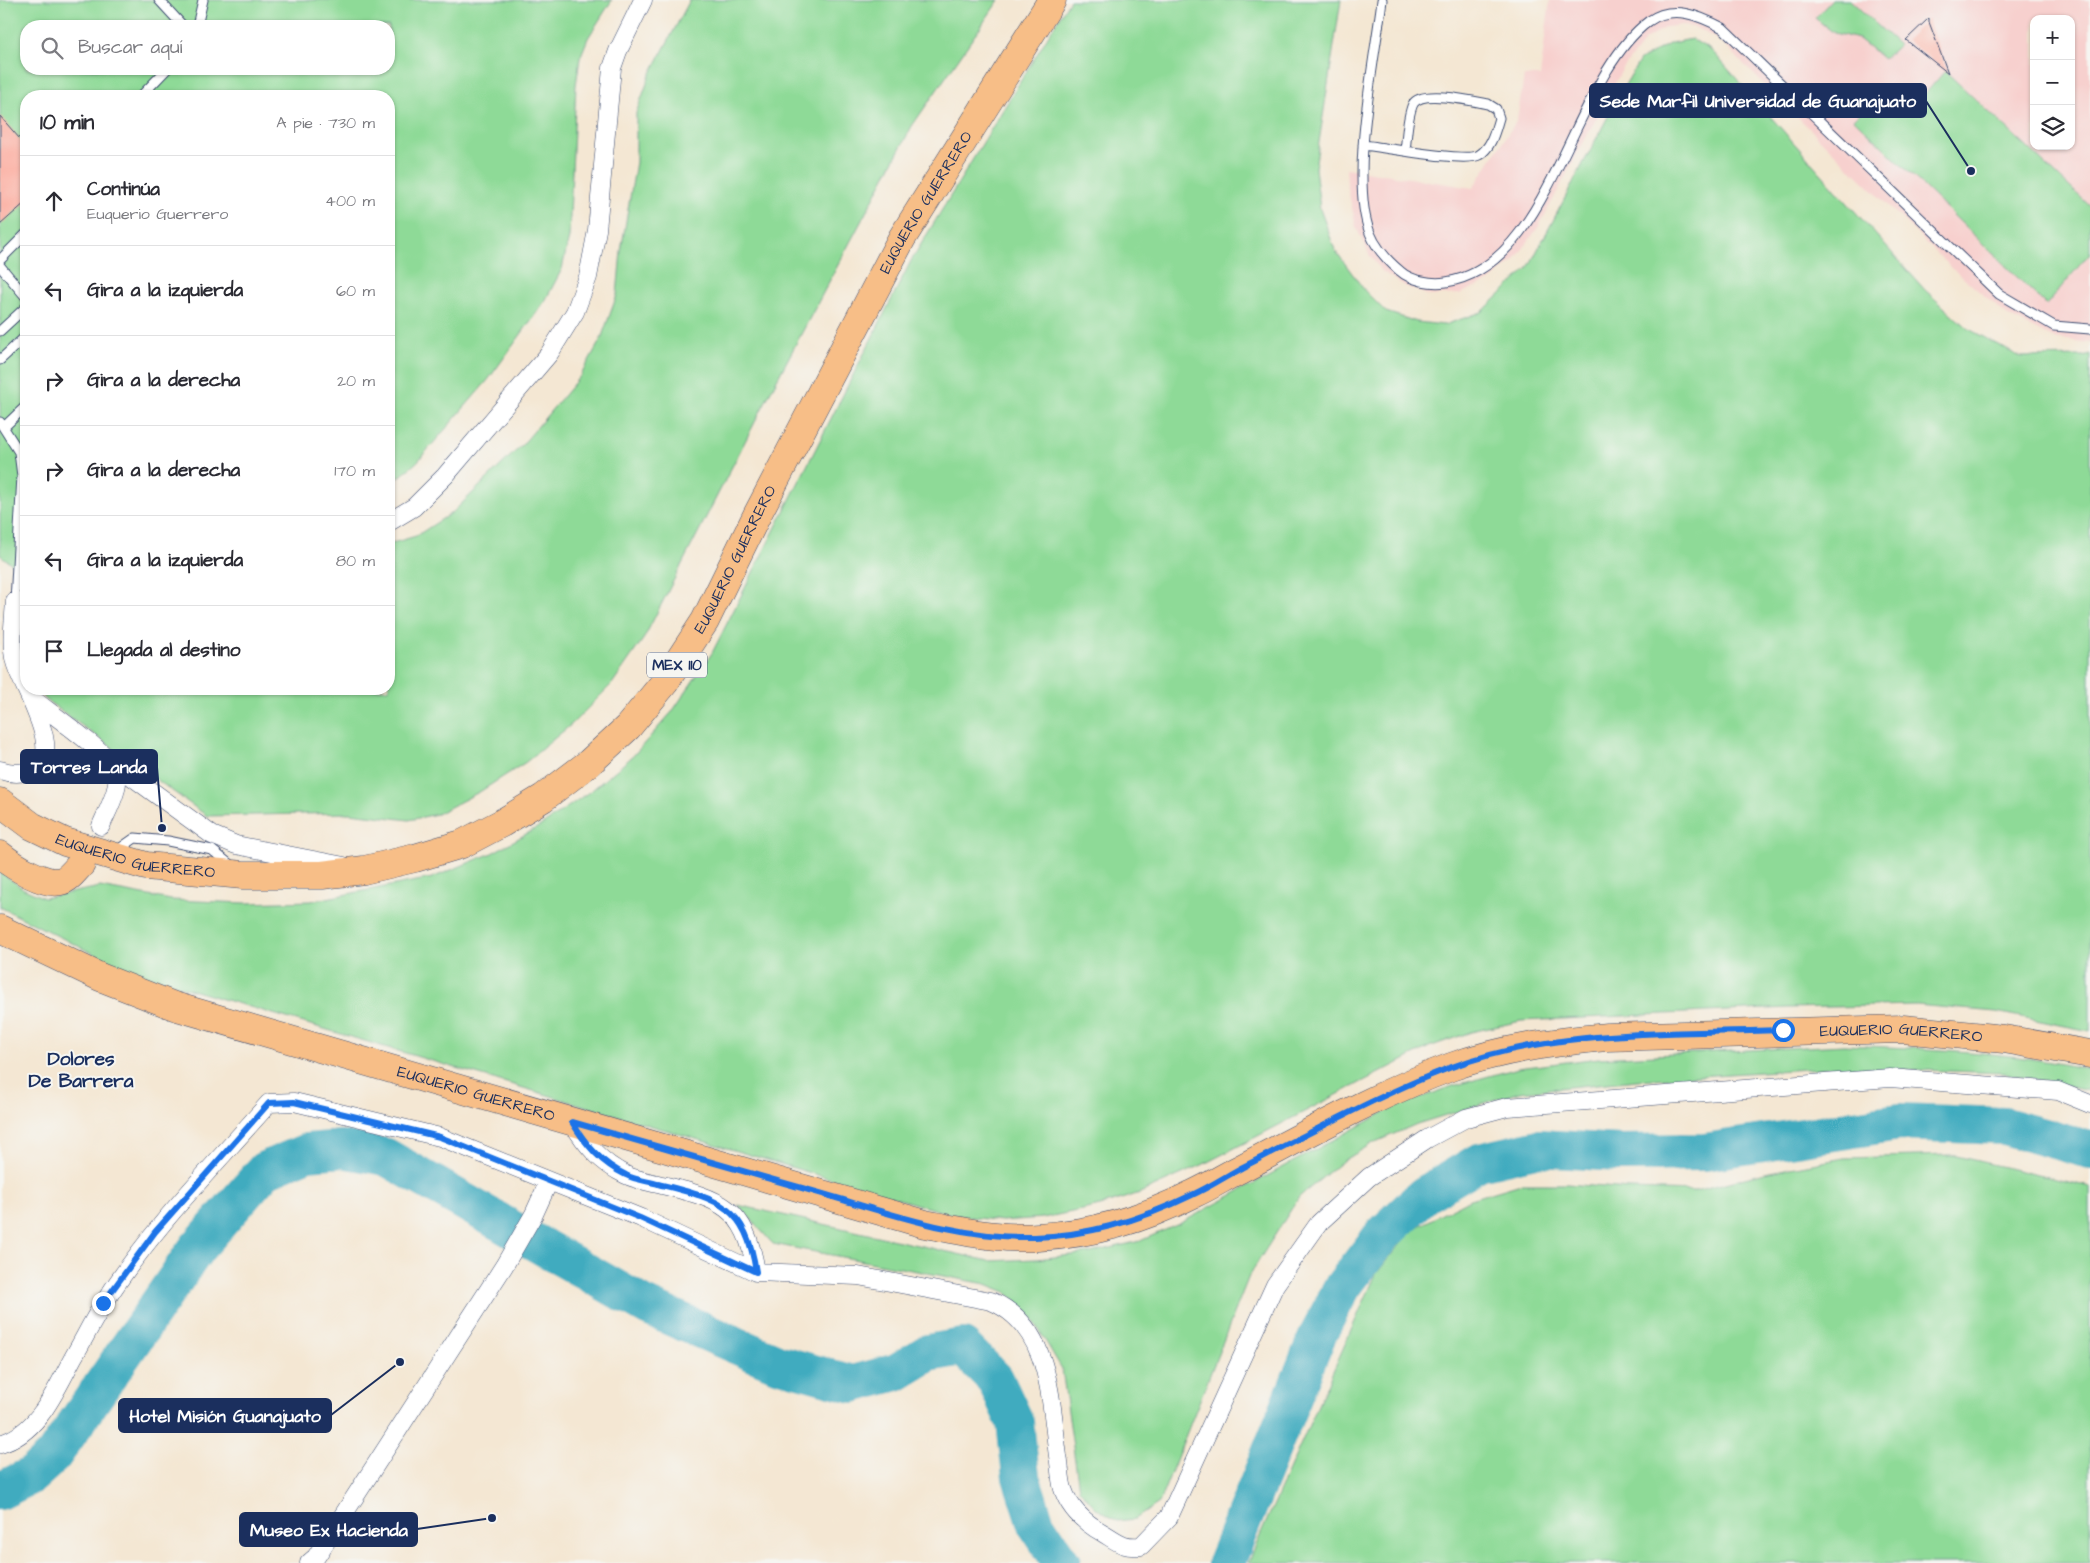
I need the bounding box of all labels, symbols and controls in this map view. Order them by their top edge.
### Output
map controls [2030,15,2075,150]
button: + [2030,15,2075,60]
search box [20,20,395,75]
icon: search [38,34,66,62]
text: Buscar aquí [78,34,182,61]
button: − [2030,60,2075,105]
callout: Sede Marfil Universidad de Guanajuato [1590,84,1926,117]
text: Sede Marfil Universidad de Guanajuato [1599,89,1917,114]
button: layers [2030,105,2075,150]
text: 10 min [40,108,94,137]
text: A pie · 730 m [276,112,375,134]
street label: EUQUERIO GUERRERO [874,127,978,278]
text: Continúa [87,176,160,203]
icon: ahead [40,187,68,215]
text: 400 m [325,190,375,212]
text: Euquerio Guerrero [87,203,228,225]
icon: left [40,277,68,305]
text: Gira a la izquierda [87,277,243,304]
text: 60 m [336,280,375,302]
icon: right [40,367,68,395]
text: Gira a la derecha [87,367,240,394]
text: 20 m [337,370,375,392]
icon: right [40,457,68,485]
text: Gira a la derecha [87,457,240,484]
text: 170 m [334,460,375,482]
street label: EUQUERIO GUERRERO [689,481,782,638]
icon: left [40,547,68,575]
text: Gira a la izquierda [87,547,243,574]
text: 80 m [336,550,375,572]
icon: arrive [40,637,68,665]
text: Llegada al destino [87,637,240,664]
road number: MEX 110 [647,652,707,678]
callout: Torres Landa [21,750,157,783]
text: Torres Landa [30,755,148,780]
street label: EUQUERIO GUERRERO [52,828,216,883]
street label: EUQUERIO GUERRERO [1819,1018,1984,1048]
route start [1772,1019,1795,1042]
district label: Dolores De Barrera [29,1046,134,1095]
street label: EUQUERIO GUERRERO [395,1060,558,1127]
route end [92,1292,115,1315]
callout: Hotel Misión Guanajuato [119,1399,331,1432]
text: Hotel Misión Guanajuato [129,1404,322,1429]
callout: Museo Ex Hacienda [240,1513,417,1546]
text: Museo Ex Hacienda [250,1518,409,1543]

